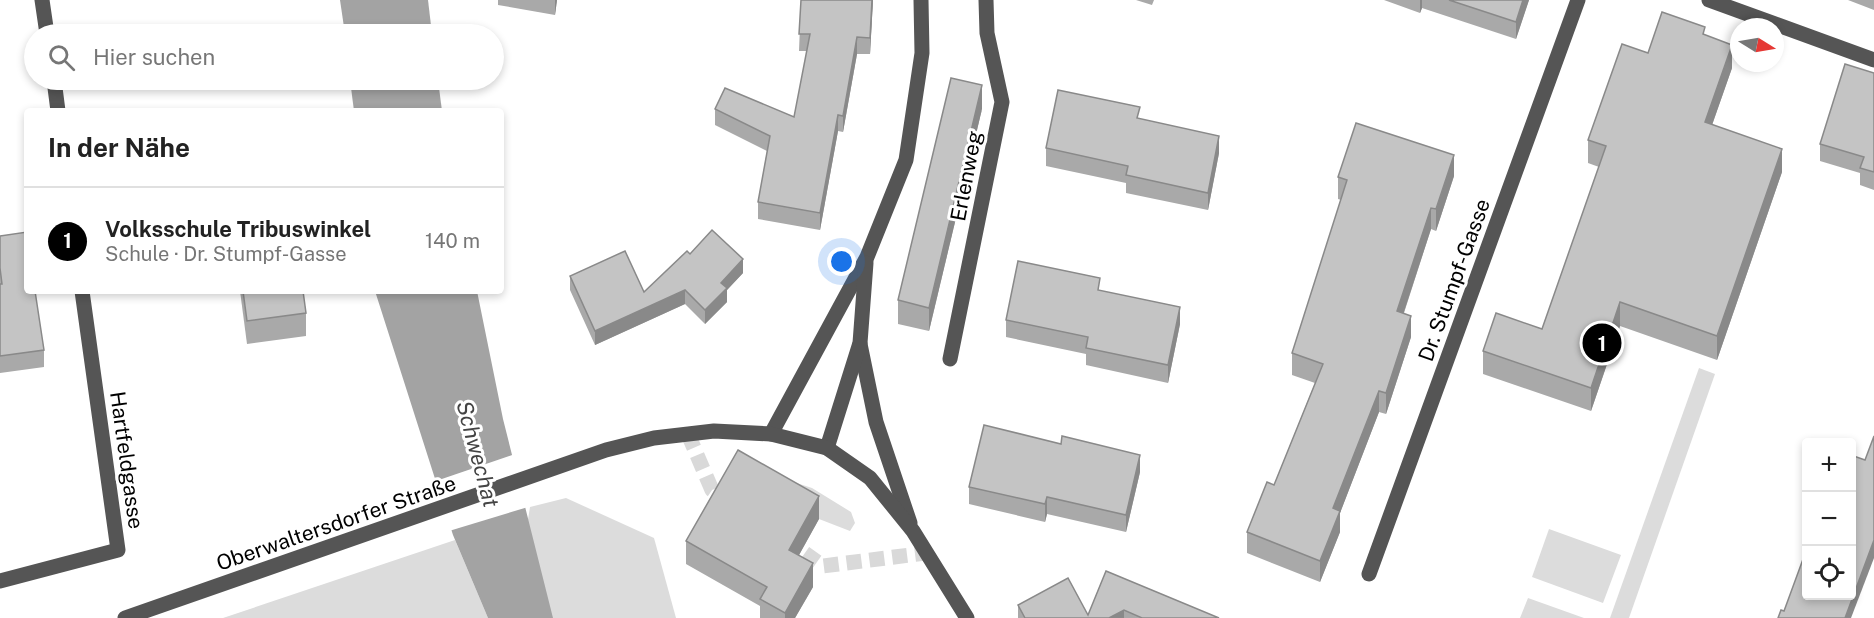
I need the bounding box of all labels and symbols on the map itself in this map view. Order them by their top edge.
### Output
north arrow [1730,18,1784,72]
street label: Erlenweg [945,129,987,223]
street label: Dr. Stumpf-Gasse [1413,195,1495,365]
your location [827,247,856,276]
pin: 1 [1582,320,1622,366]
street label: Hartfeldgasse [105,390,149,530]
water label: Schwechat [451,398,505,511]
street label: Oberwaltersdorfer Straße [213,470,459,576]

